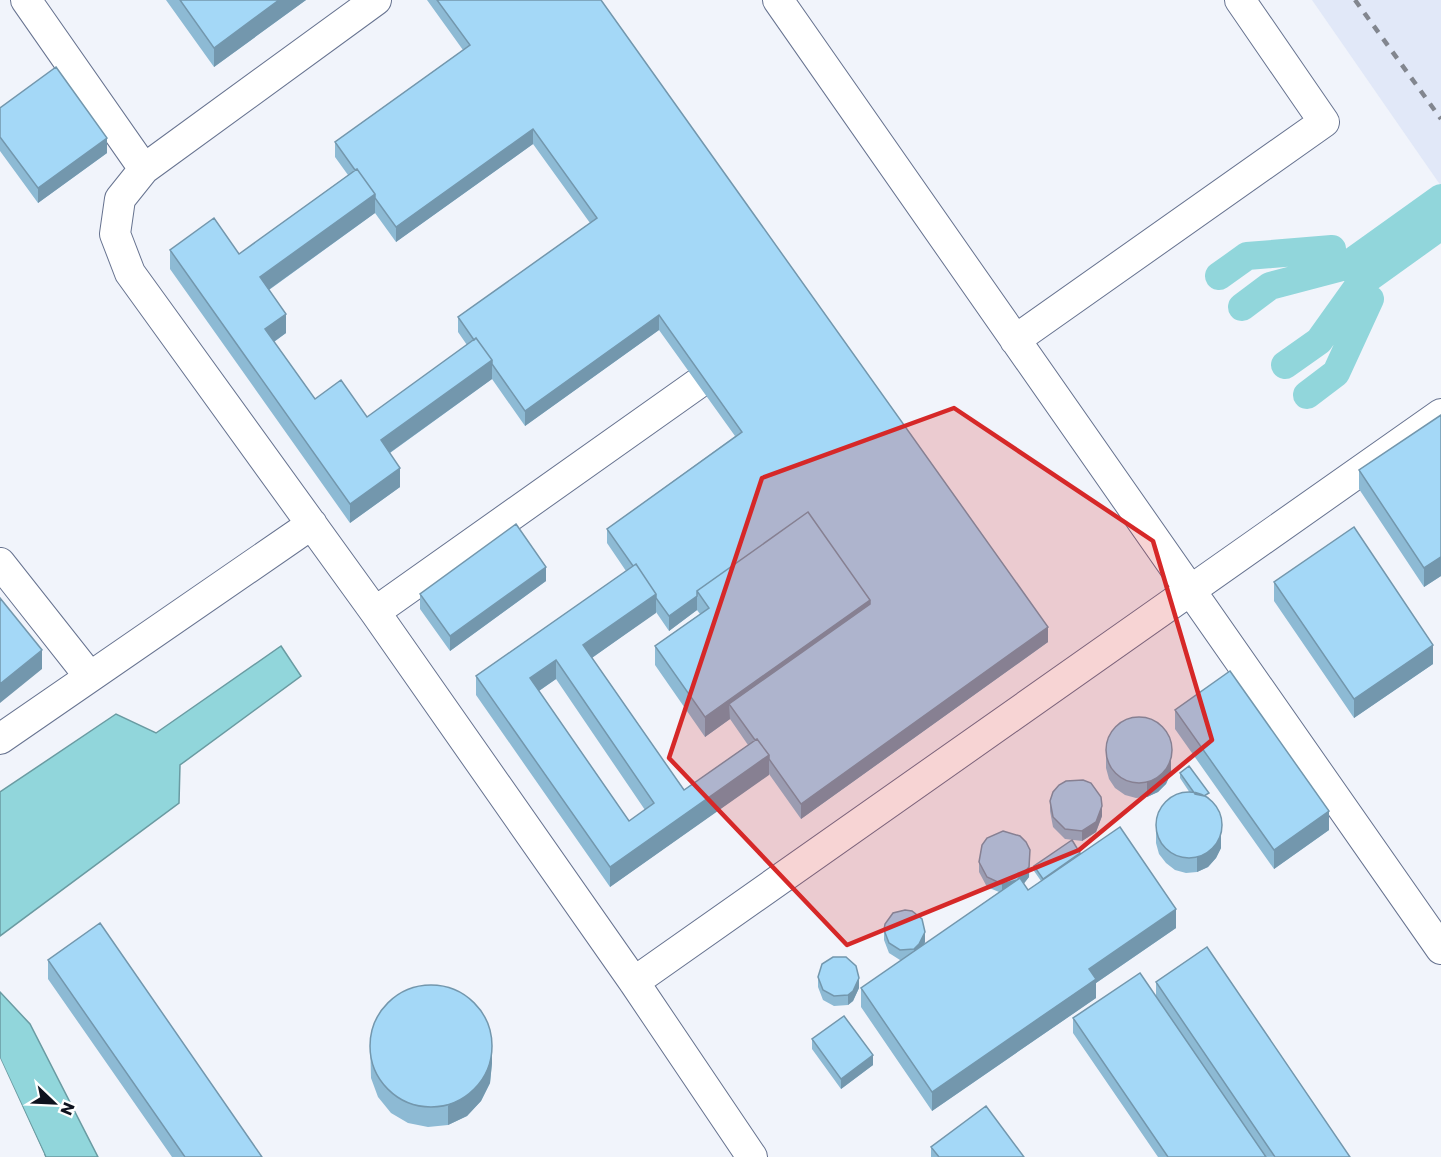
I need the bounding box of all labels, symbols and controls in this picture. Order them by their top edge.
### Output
north arrow [24,1073,84,1133]
text: N [54,1099,80,1119]

